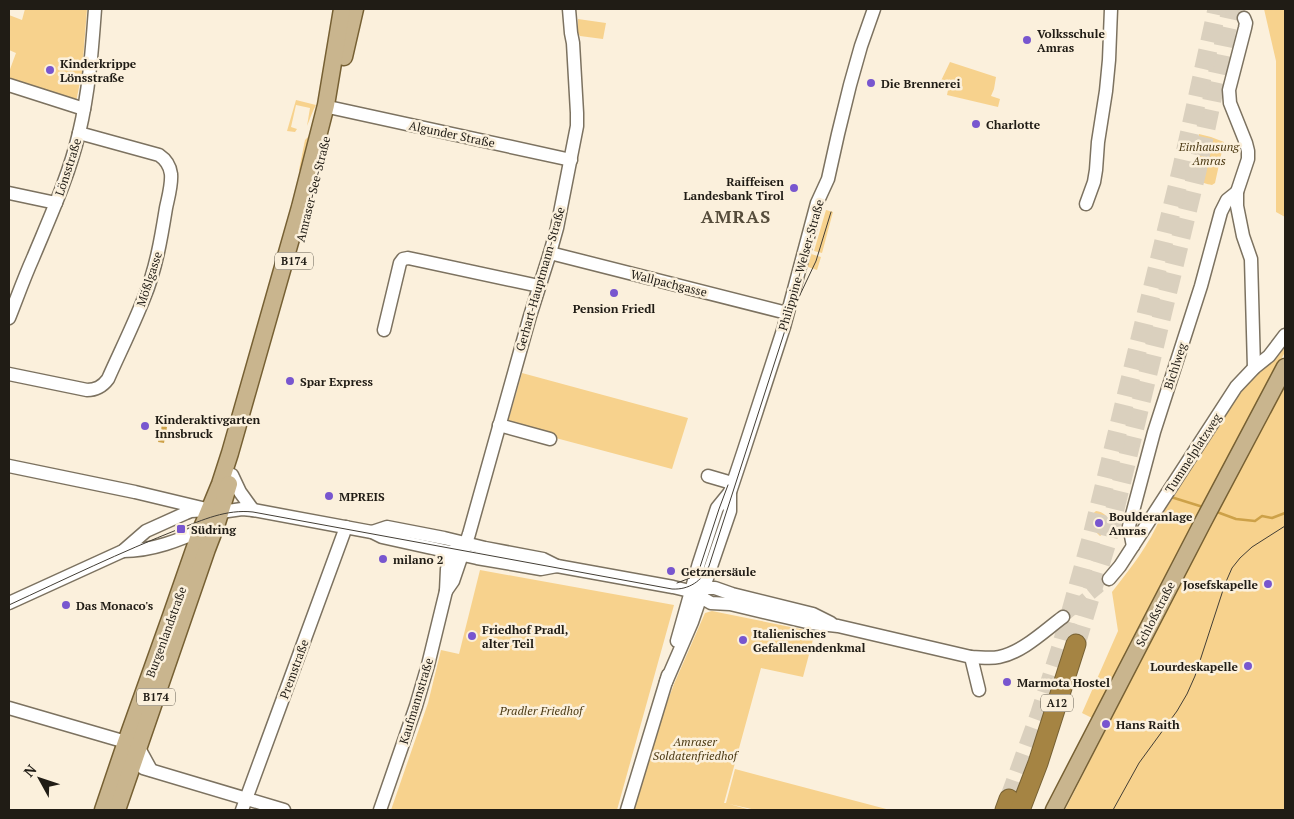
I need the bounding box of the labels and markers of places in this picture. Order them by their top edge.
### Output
place label: Volksschule Amras [1037,26,1106,55]
marker: Volksschule Amras [1021,34,1033,46]
place label: Kinderkrippe Lönsstraße [60,56,137,85]
marker: Kinderkrippe Lönsstraße [44,64,56,76]
place label: Die Brennerei [881,76,960,91]
marker: Die Brennerei [865,77,877,89]
place label: Charlotte [986,117,1041,132]
marker: Charlotte [970,118,982,130]
place label: Raiffeisen Landesbank Tirol [684,174,784,203]
marker: Raiffeisen Landesbank Tirol [788,182,800,194]
marker: Pension Friedl [608,287,620,299]
place label: Pension Friedl [573,301,655,316]
place label: Spar Express [300,374,373,389]
marker: Spar Express [284,375,296,387]
place label: Kinderaktivgarten Innsbruck [155,412,261,441]
marker: Kinderaktivgarten Innsbruck [139,420,151,432]
place label: MPREIS [339,489,385,504]
marker: MPREIS [323,490,335,502]
place label: Boulderanlage Amras [1109,509,1193,538]
marker: Boulderanlage Amras [1093,517,1105,529]
place label: Südring [191,522,236,537]
marker: Südring [175,523,187,535]
place label: milano 2 [393,552,444,567]
marker: milano 2 [377,553,389,565]
place label: Getznersäule [681,564,757,579]
marker: Getznersäule [665,565,677,577]
place label: Josefskapelle [1183,577,1259,592]
marker: Josefskapelle [1262,578,1274,590]
place label: Das Monaco's [76,598,154,613]
marker: Das Monaco's [60,599,72,611]
place label: Friedhof Pradl, alter Teil [482,622,569,651]
place label: Italienisches Gefallenendenkmal [753,626,865,655]
marker: Friedhof Pradl, alter Teil [466,630,478,642]
marker: Italienisches Gefallenendenkmal [737,634,749,646]
place label: Lourdeskapelle [1150,659,1239,674]
marker: Lourdeskapelle [1242,660,1254,672]
place label: Marmota Hostel [1017,675,1110,690]
marker: Marmota Hostel [1001,676,1013,688]
place label: Hans Raith [1116,717,1180,732]
marker: Hans Raith [1100,718,1112,730]

